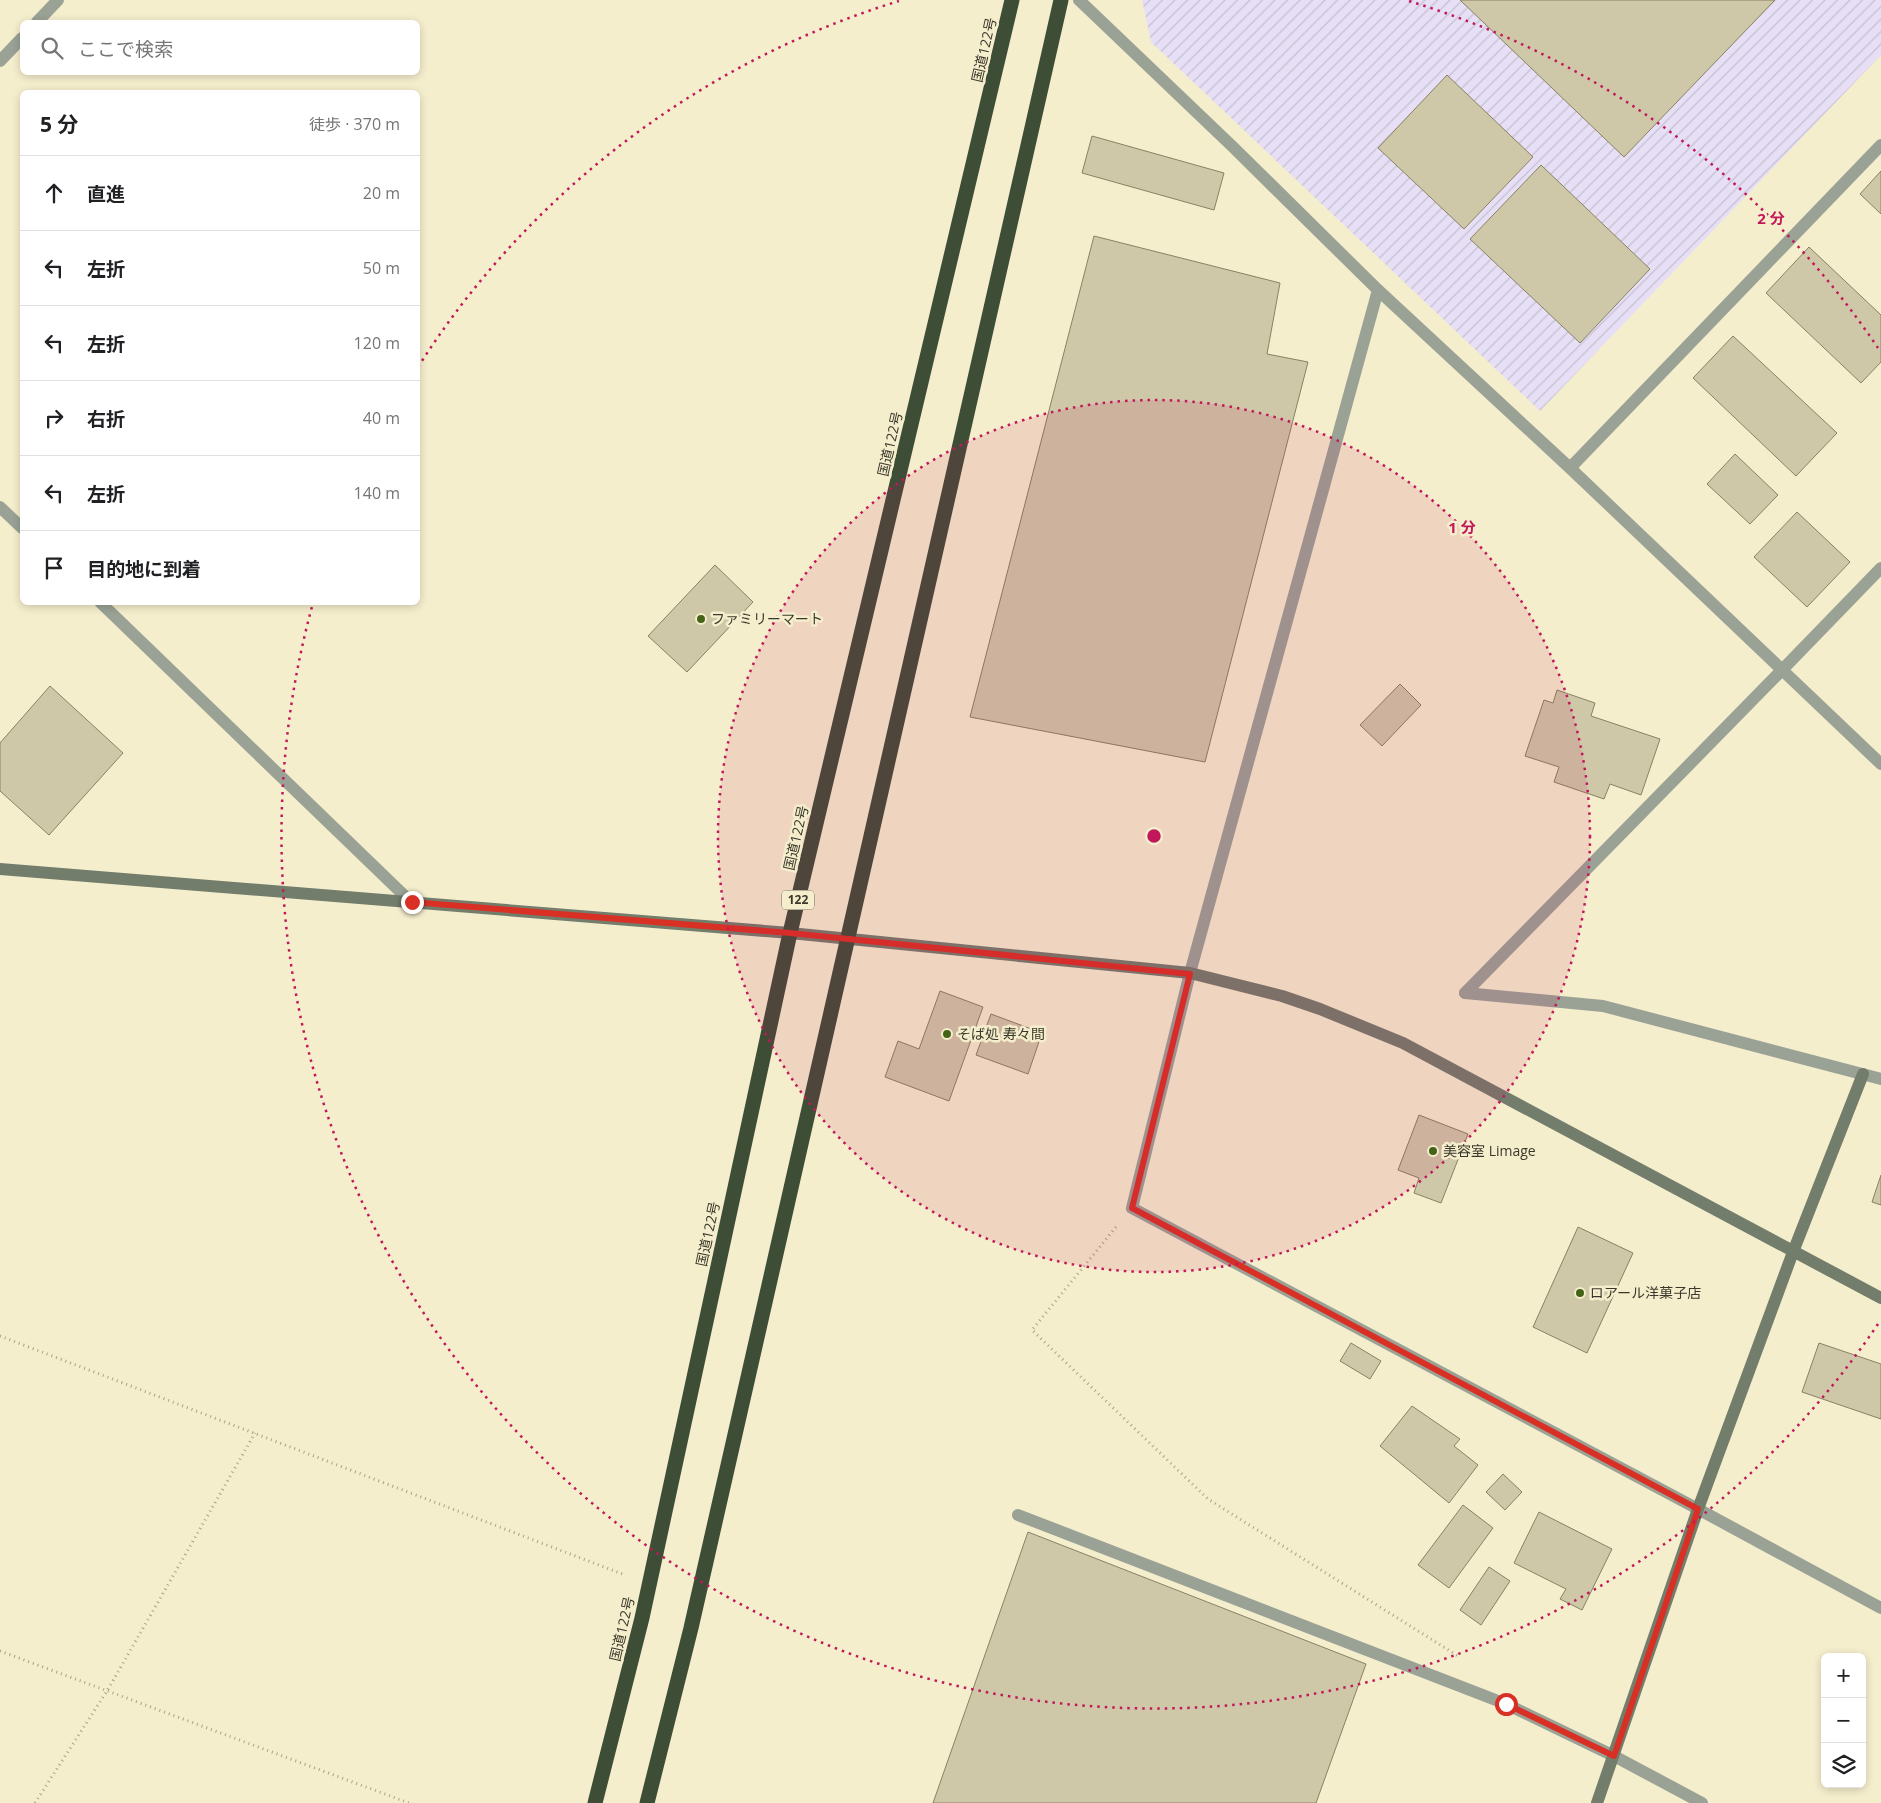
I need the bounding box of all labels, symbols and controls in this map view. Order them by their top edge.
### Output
street label: 国道122号 [967,16,1000,84]
search box [20,20,420,75]
icon: search [38,34,66,62]
text: ここで検索 [78,36,173,62]
text: 5 分 [40,110,78,138]
text: 徒歩 · 370 m [309,113,400,135]
icon: ahead [40,179,68,207]
text: 直進 [87,181,125,207]
text: 20 m [363,182,400,204]
text: 2 分 [1757,208,1785,228]
icon: left [40,254,68,282]
text: 左折 [87,256,125,282]
text: 50 m [363,257,400,279]
icon: left [40,329,68,357]
text: 左折 [87,331,125,357]
text: 120 m [354,332,400,354]
icon: right [40,404,68,432]
text: 右折 [87,406,125,432]
text: 40 m [363,407,400,429]
street label: 国道122号 [873,410,906,478]
icon: left [40,479,68,507]
text: 左折 [87,481,125,507]
text: 140 m [354,482,400,504]
text: 1 分 [1448,517,1476,537]
icon: arrive [40,554,68,582]
text: 目的地に到着 [87,556,201,582]
place label: ファミリーマート [711,609,823,628]
marker: ファミリーマート [695,613,707,625]
street label: 国道122号 [779,804,812,872]
centre of rings [1145,827,1163,845]
road number: 122 [782,890,814,910]
route end [401,891,424,914]
place label: そば処 寿々間 [957,1024,1045,1043]
marker: そば処 寿々間 [941,1028,953,1040]
place label: 美容室 Limage [1443,1141,1536,1160]
marker: 美容室 Limage [1427,1145,1439,1157]
street label: 国道122号 [691,1200,724,1268]
place label: ロアール洋菓子店 [1590,1283,1701,1302]
marker: ロアール洋菓子店 [1574,1287,1586,1299]
street label: 国道122号 [605,1595,638,1663]
map controls [1821,1653,1866,1788]
button: + [1821,1653,1866,1698]
route start [1495,1693,1518,1716]
button: − [1821,1698,1866,1743]
button: layers [1821,1743,1866,1788]

